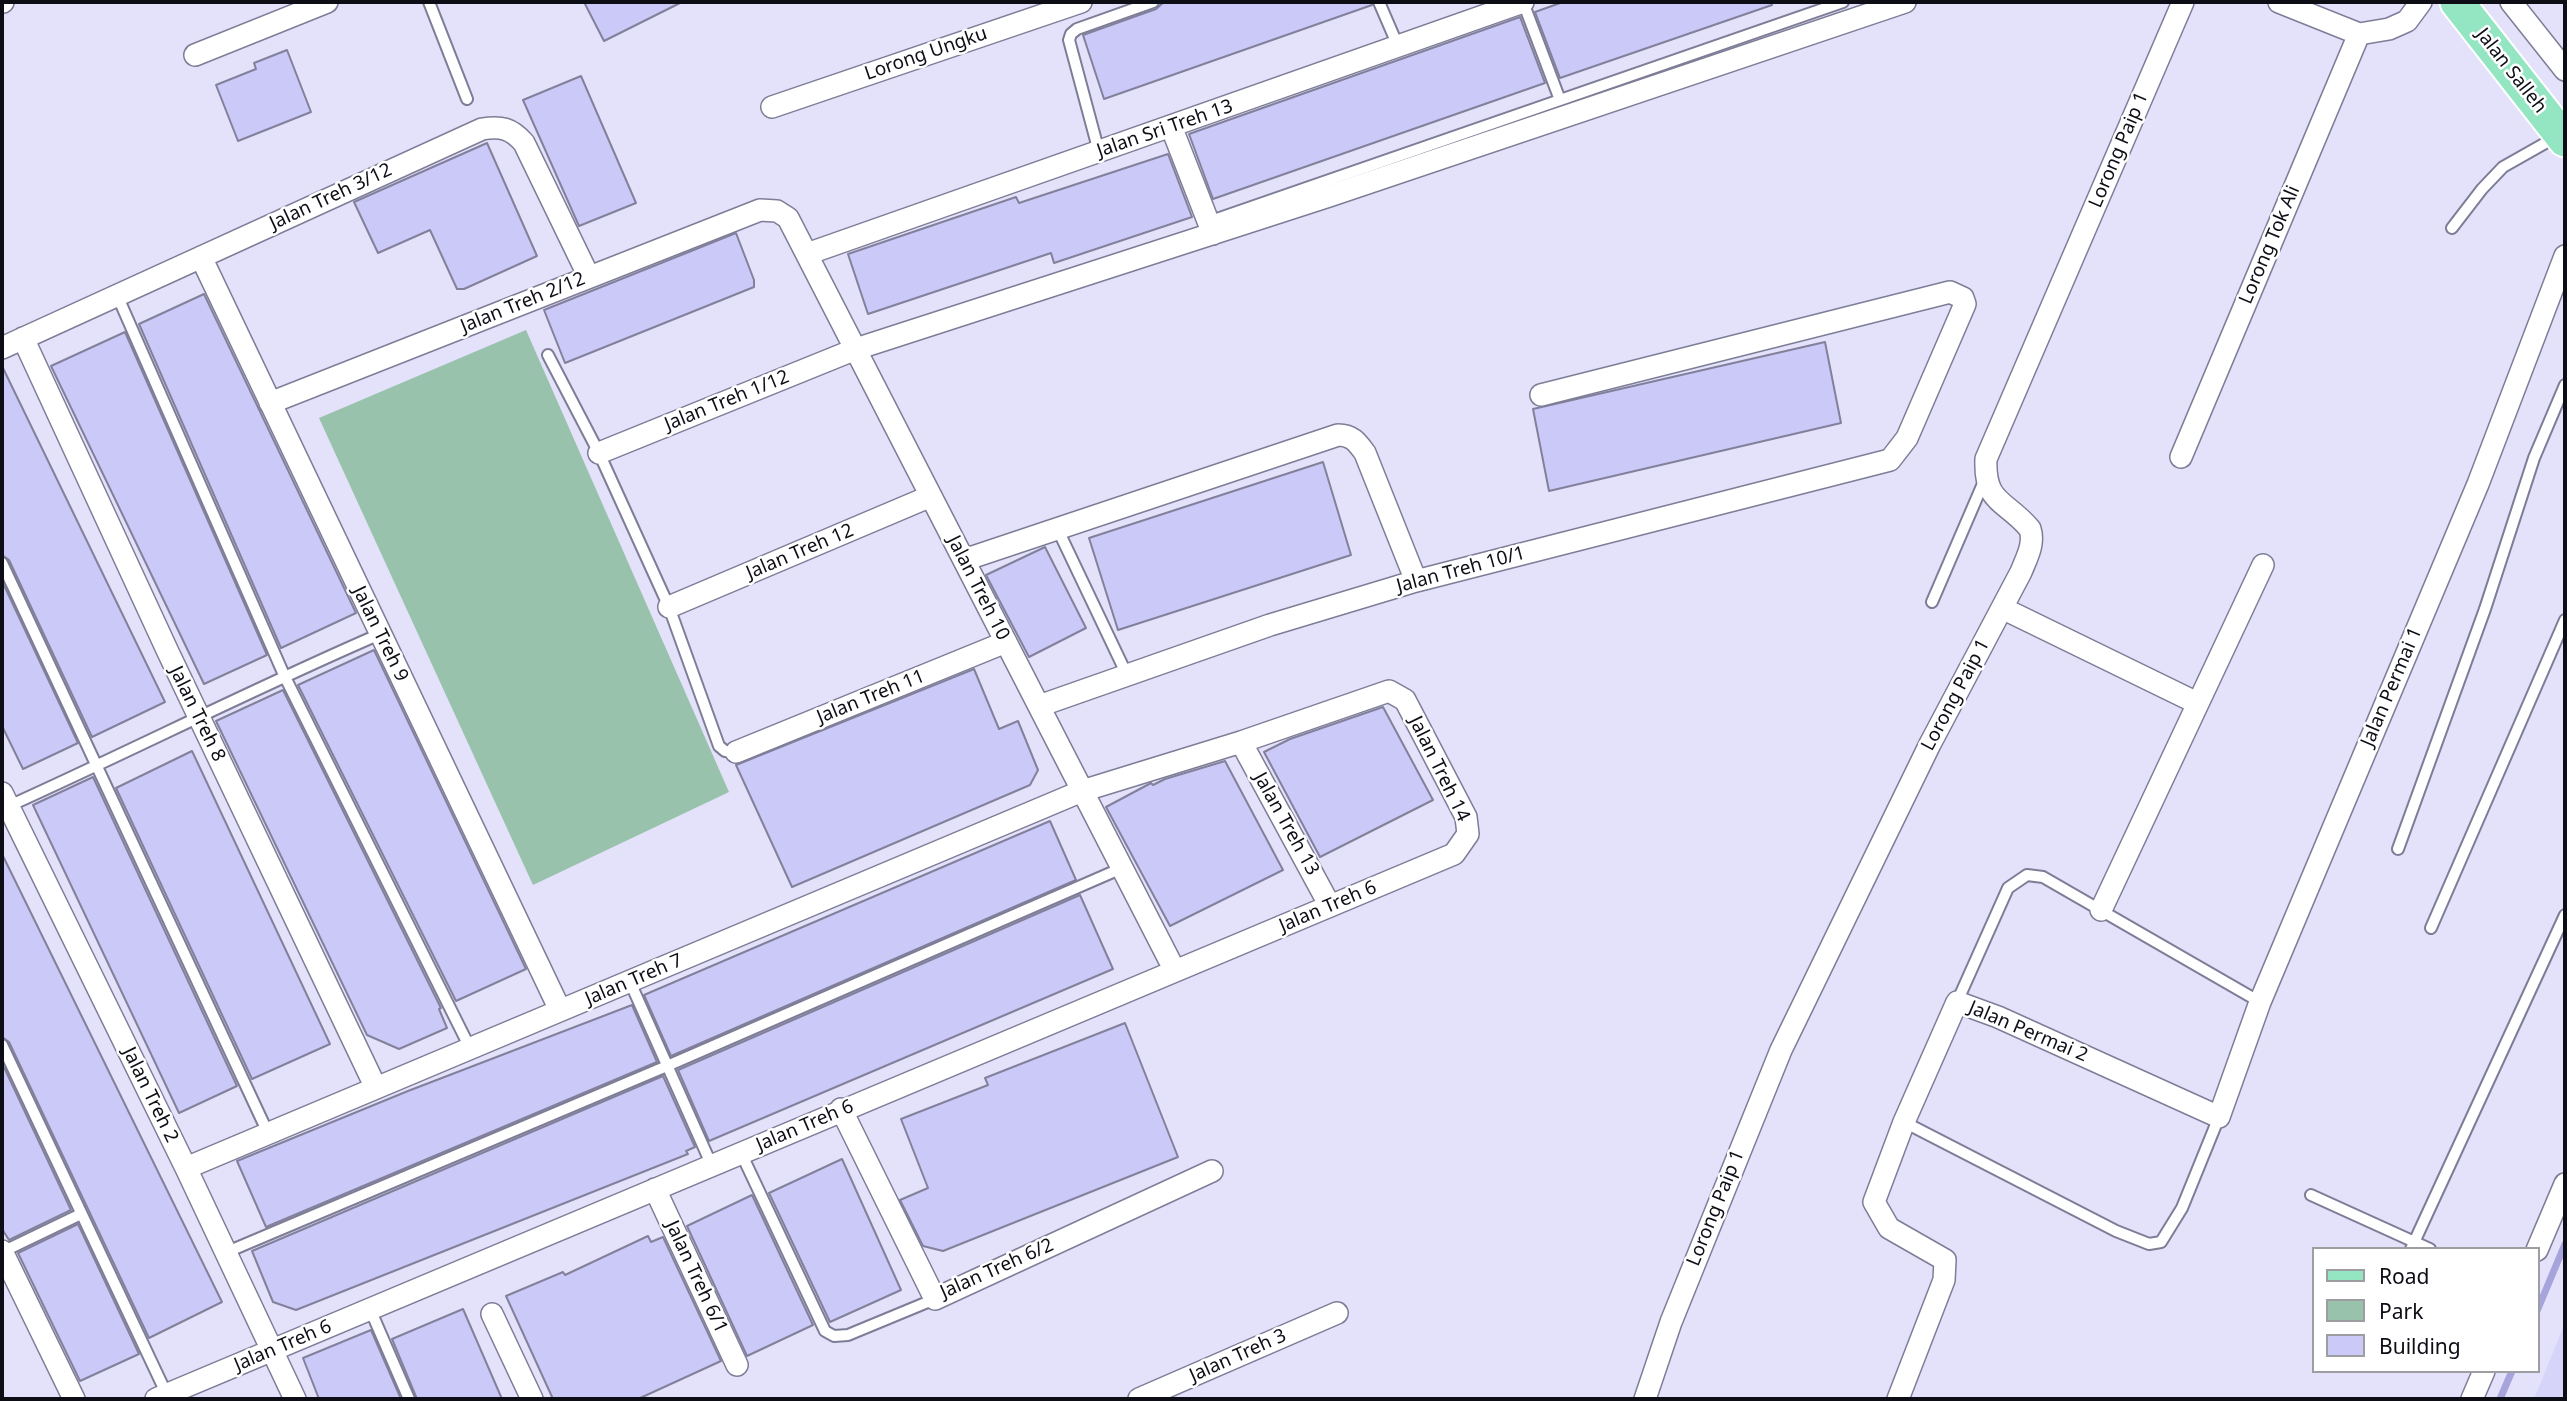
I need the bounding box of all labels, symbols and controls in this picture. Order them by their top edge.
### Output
street label: Lorong Ungku [862,22,990,86]
street label: Jalan Salleh [2471,24,2551,118]
street label: Lorong Paip 1 [2084,89,2154,211]
street label: Jalan Sri Treh 13 [1094,95,1236,163]
street label: Jalan Treh 3/12 [266,159,396,235]
street label: Lorong Tok Ali [2235,182,2305,308]
street label: Jalan Treh 2/12 [457,268,589,338]
street label: Jalan Treh 1/12 [661,366,793,436]
street label: Jalan Treh 12 [743,519,857,585]
street label: Jalan Treh 10 [942,532,1014,644]
street label: Jalan Treh 10/1 [1394,542,1528,598]
street label: Jalan Treh 9 [347,583,413,685]
street label: Jalan Permai 1 [2357,624,2427,750]
street label: Lorong Paip 1 [1917,635,1995,755]
street label: Jalan Treh 8 [164,663,230,765]
street label: Jalan Treh 11 [814,665,928,729]
street label: Jalan Treh 14 [1404,713,1474,825]
street label: Jalan Treh 13 [1248,768,1324,880]
street label: Jalan Treh 6 [1276,876,1380,938]
street label: Jalan Treh 7 [582,949,686,1011]
street label: Jalan Permai 2 [1965,997,2091,1067]
street label: Jalan Treh 2 [117,1044,183,1146]
street label: Jalan Treh 6 [753,1095,857,1157]
street label: Lorong Paip 1 [1682,1147,1750,1269]
street label: Jalan Treh 6/1 [660,1217,732,1337]
street label: Jalan Treh 6/2 [937,1234,1057,1304]
legend [2312,1247,2539,1373]
text: Road [2379,1262,2429,1290]
text: Park [2379,1297,2423,1325]
street label: Jalan Treh 6 [231,1315,335,1377]
street label: Jalan Treh 3 [1186,1325,1290,1387]
text: Building [2379,1332,2461,1360]

